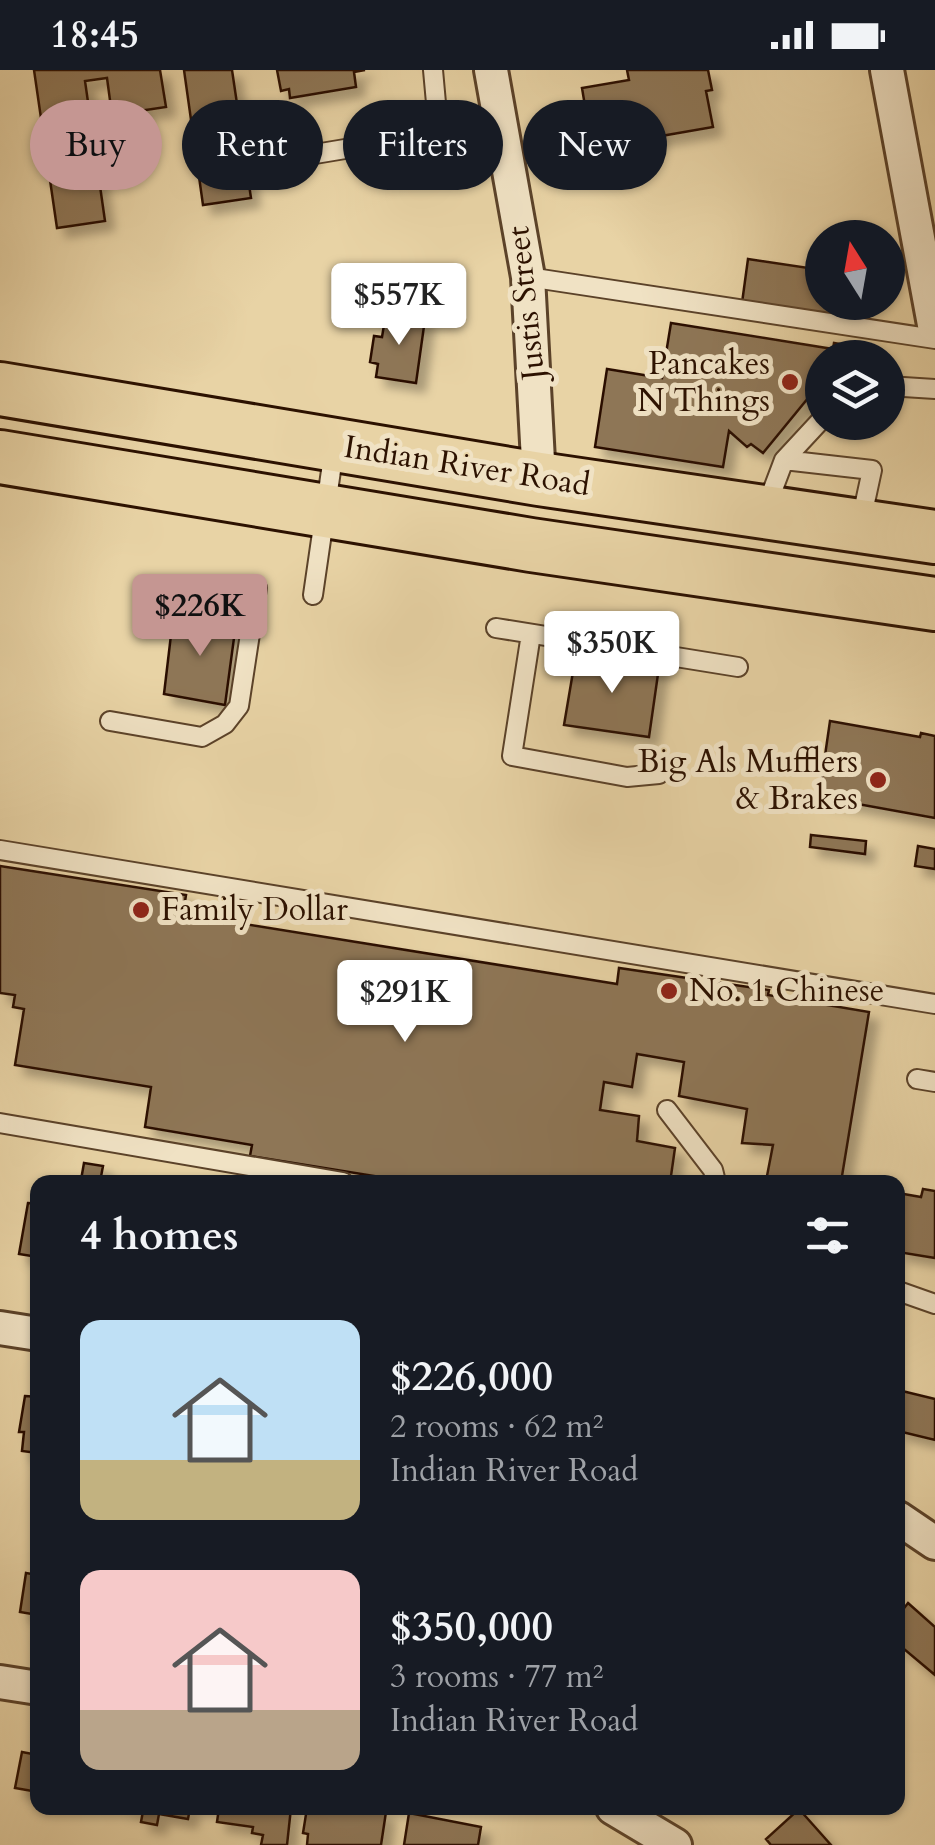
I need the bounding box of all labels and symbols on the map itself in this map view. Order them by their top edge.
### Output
north arrow [805,220,905,320]
street label: Justis Street [496,224,556,386]
pin: $557K [329,263,469,348]
place label: Pancakes N Things [637,342,770,423]
marker: Pancakes N Things [779,371,801,393]
street label: Indian River Road [341,425,593,507]
pin: $226K [130,574,270,659]
pin: $350K [542,611,682,696]
place label: Big Als Mufflers & Brakes [638,740,858,821]
marker: Big Als Mufflers & Brakes [867,769,889,791]
place label: Family Dollar [161,888,348,932]
marker: Family Dollar [130,899,152,921]
pin: $291K [335,960,475,1045]
place label: No. 1 Chinese [689,969,884,1013]
marker: No. 1 Chinese [658,980,680,1002]

